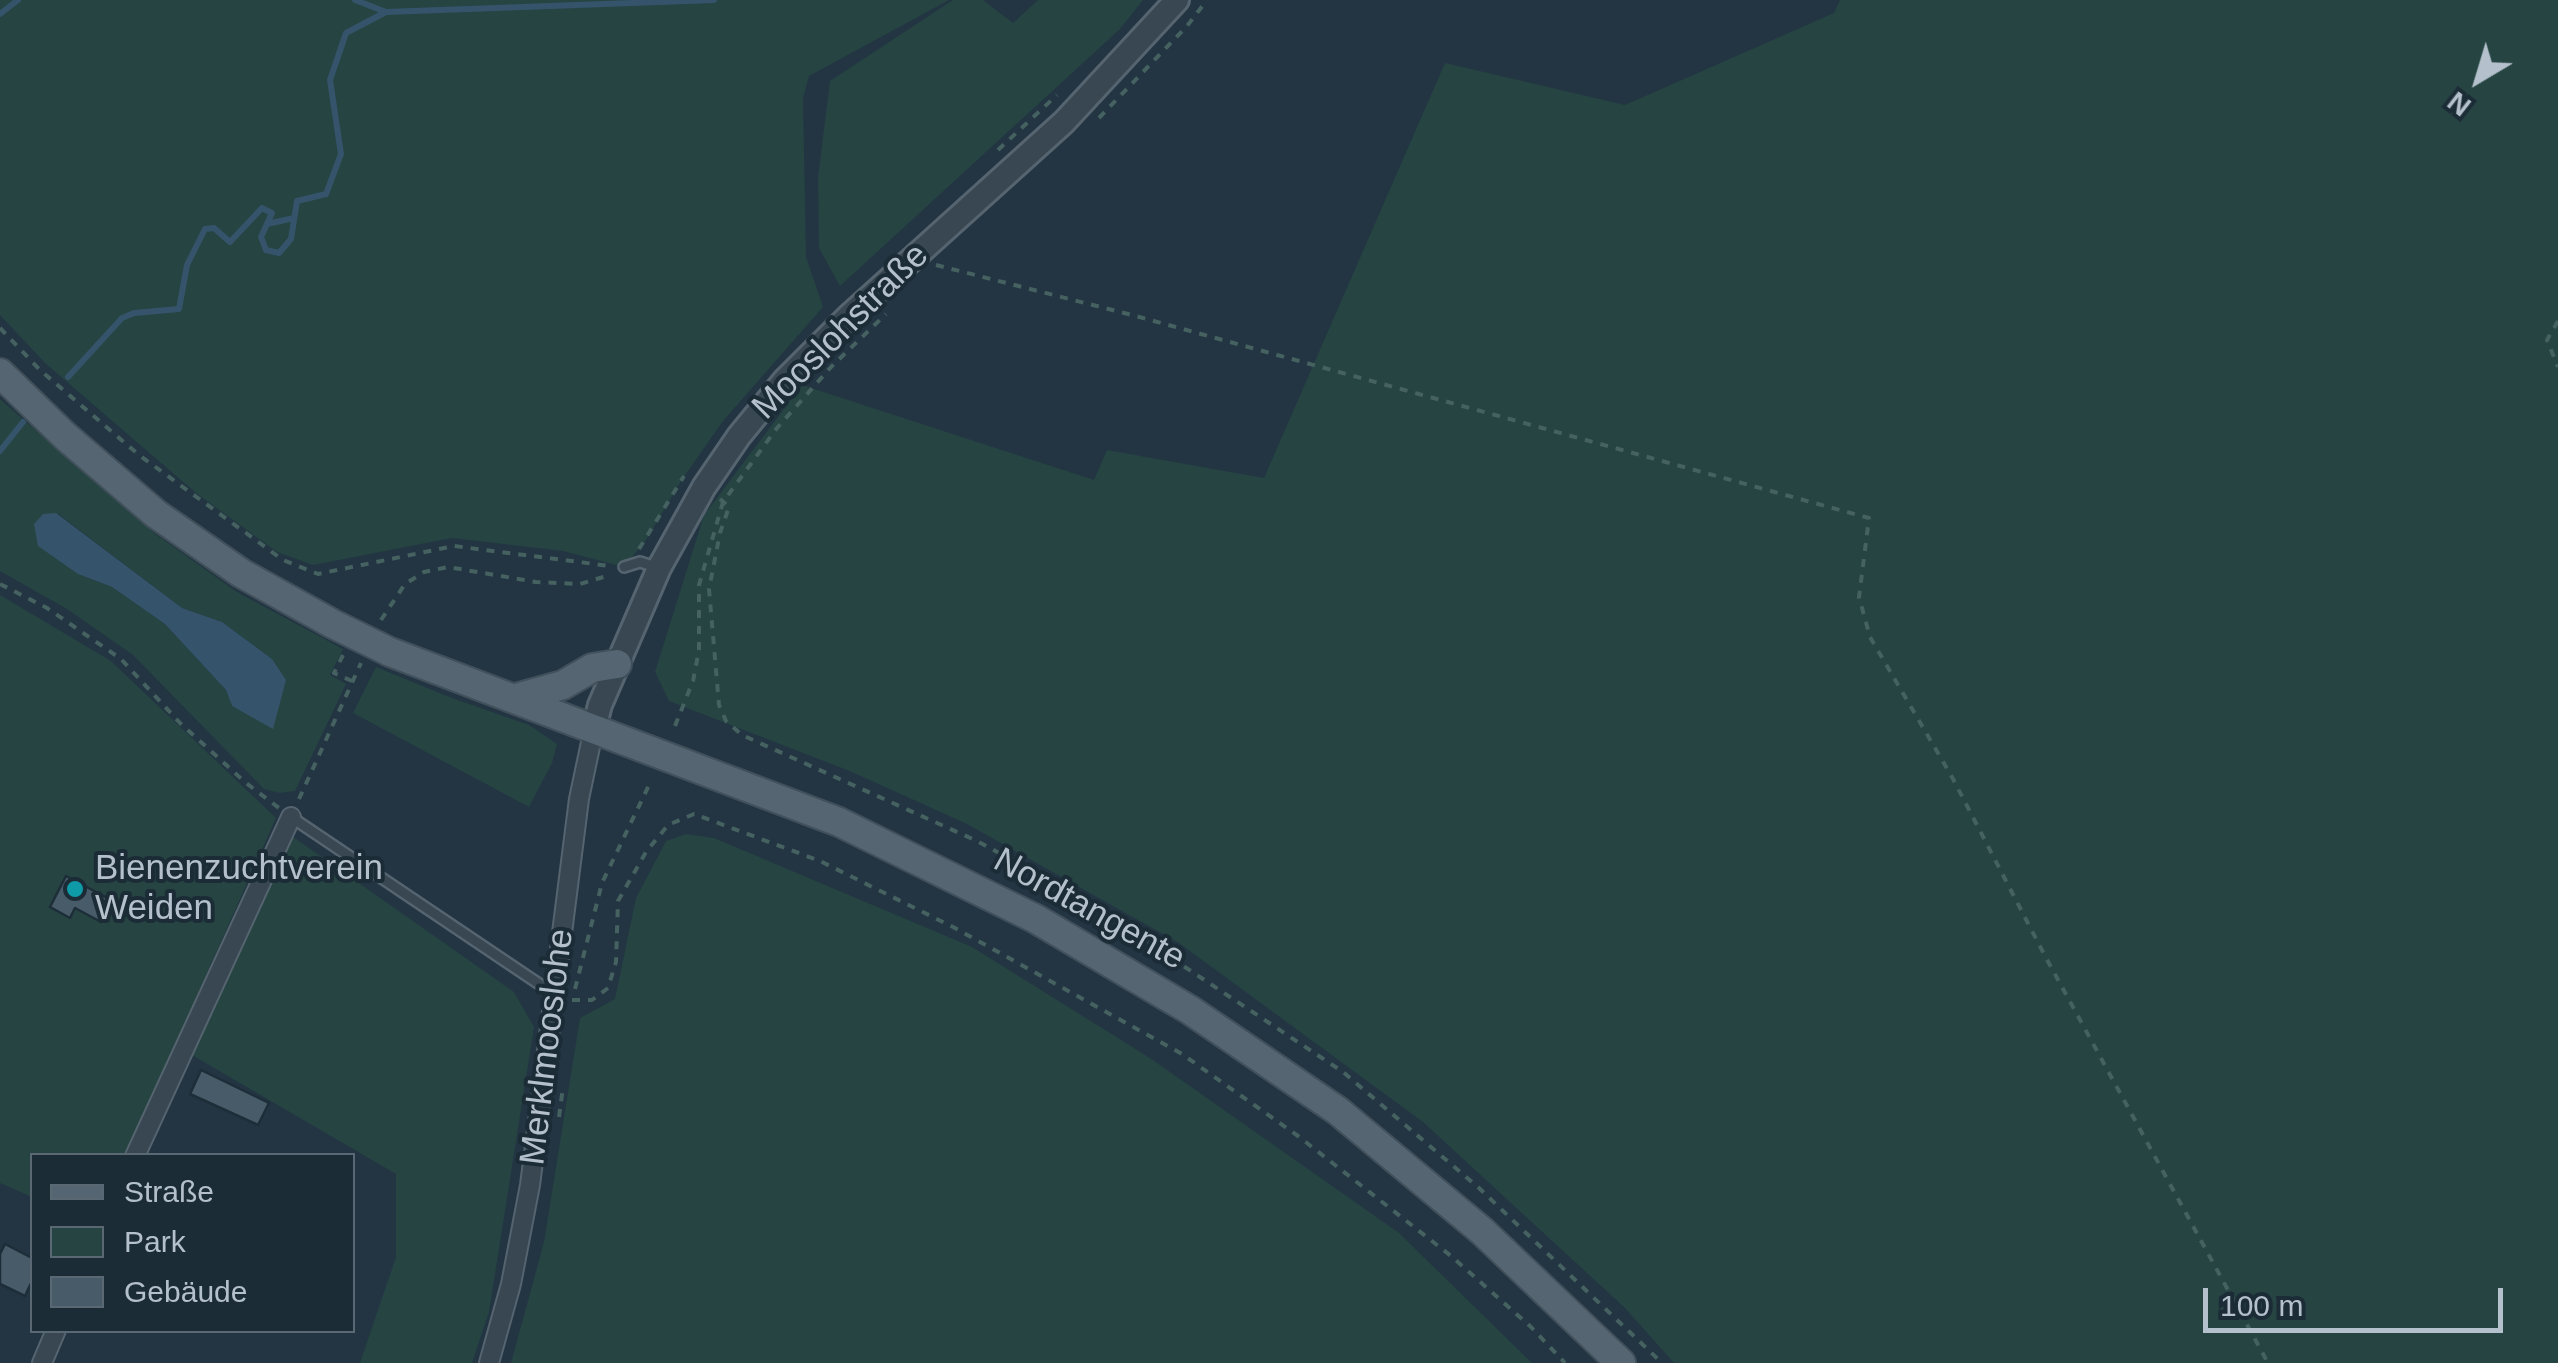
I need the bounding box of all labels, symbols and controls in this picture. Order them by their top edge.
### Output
north arrow [2428,30,2528,130]
text: N [2442,86,2477,122]
street label: Mooslohstraße [744,235,938,429]
street label: Nordtangente [986,840,1192,980]
place label: Bienenzuchtverein Weiden [95,848,383,930]
marker: Bienenzuchtverein Weiden [64,878,86,900]
street label: Merklmooslohe [513,927,583,1167]
legend [30,1153,355,1333]
text: Straße [124,1175,214,1208]
text: Park [124,1225,186,1258]
scale bar [2208,1268,2508,1330]
text: Gebäude [124,1275,247,1308]
text: 100 m [2220,1289,2303,1322]

